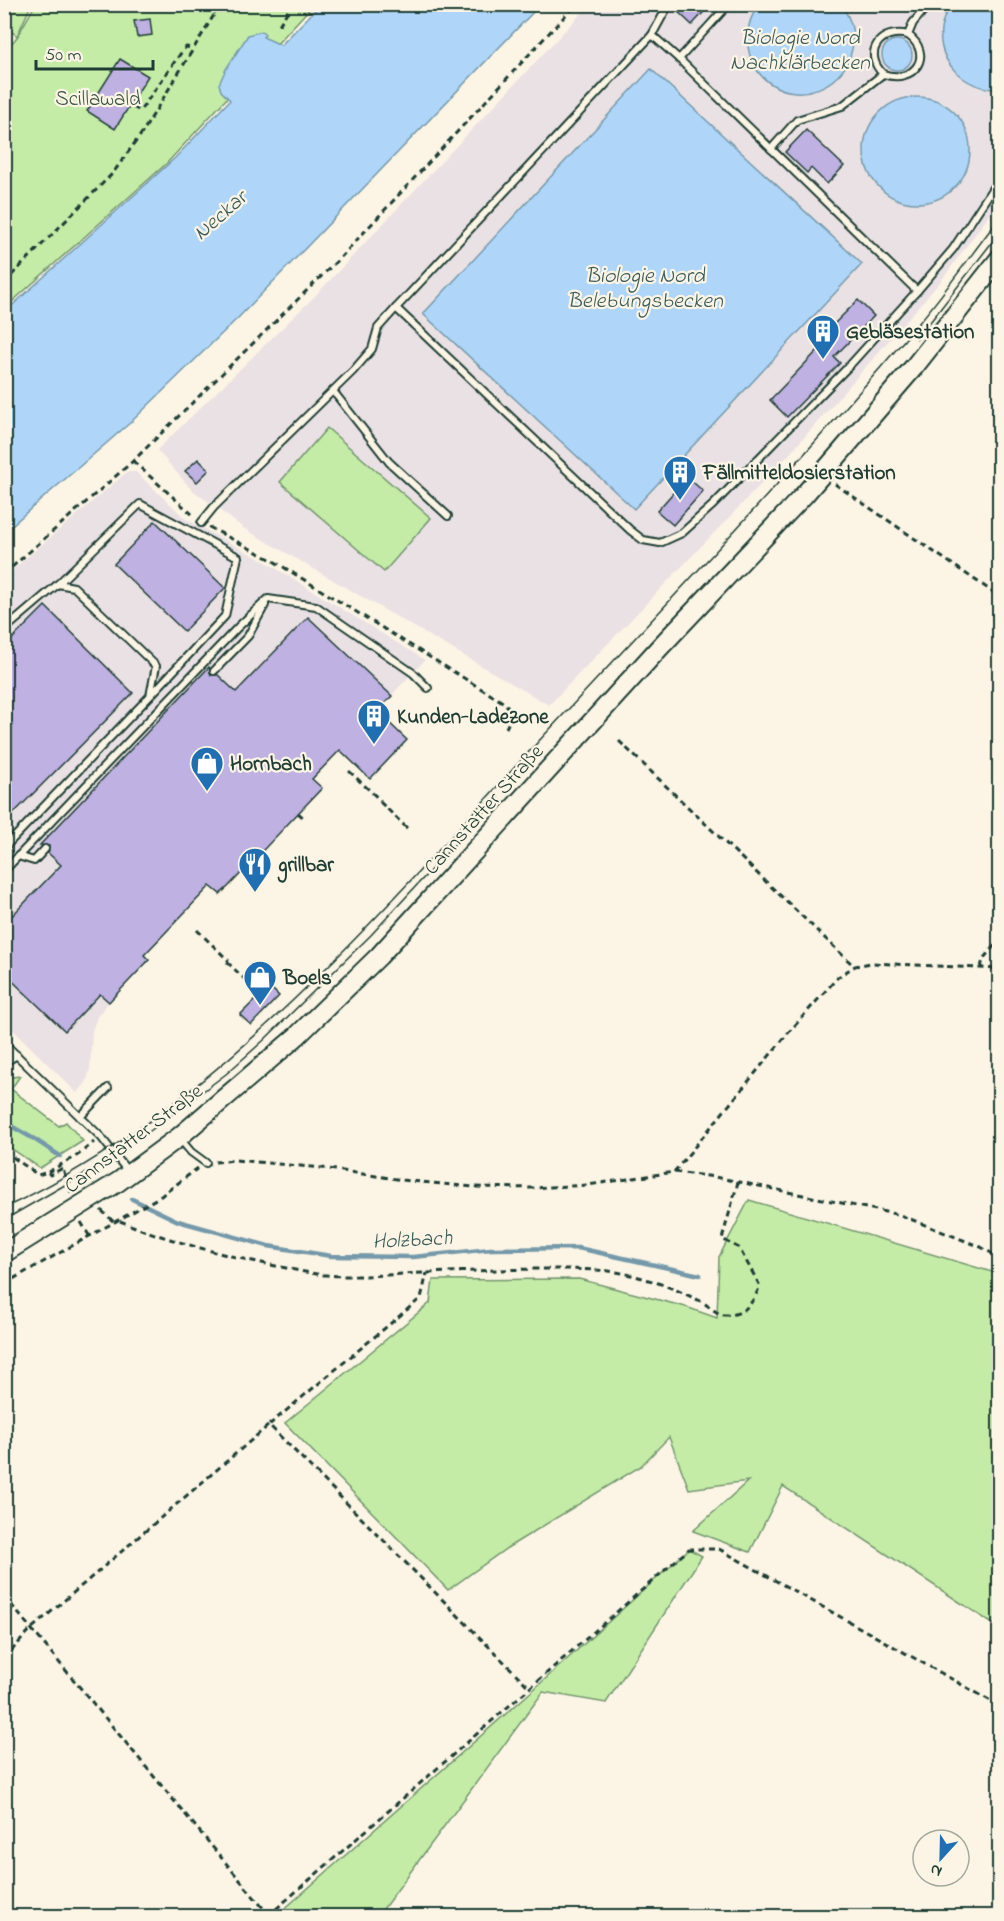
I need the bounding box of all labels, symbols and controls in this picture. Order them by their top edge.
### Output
water label: Biologie Nord Nachklärbecken [730,23,871,80]
scale bar [36,33,153,71]
text: 50 m [45,43,82,69]
park label: Scillawald [55,85,141,115]
water label: Neckar [187,181,258,249]
water label: Biologie Nord Belebungsbecken [567,261,724,318]
building icon: Gebläsestation [805,313,841,360]
place label: Gebläsestation [846,318,974,348]
building icon: Fällmitteldosierstation [662,454,698,501]
place label: Fällmitteldosierstation [702,459,896,489]
building icon: Kunden-Ladezone [356,698,392,745]
place label: Kunden-Ladezone [397,703,549,733]
street label: Cannstatter Straße [418,738,552,882]
shop icon: Hornbach [189,745,225,792]
place label: Hornbach [230,750,312,780]
restaurant icon: grillbar [237,846,273,893]
place label: grillbar [277,851,334,883]
shop icon: Boels [242,959,278,1006]
place label: Boels [282,964,332,994]
street label: Cannstatter Straße [59,1077,210,1202]
water label: Holzbach [371,1223,454,1259]
north arrow [911,1828,971,1888]
text: N [926,1857,946,1883]

